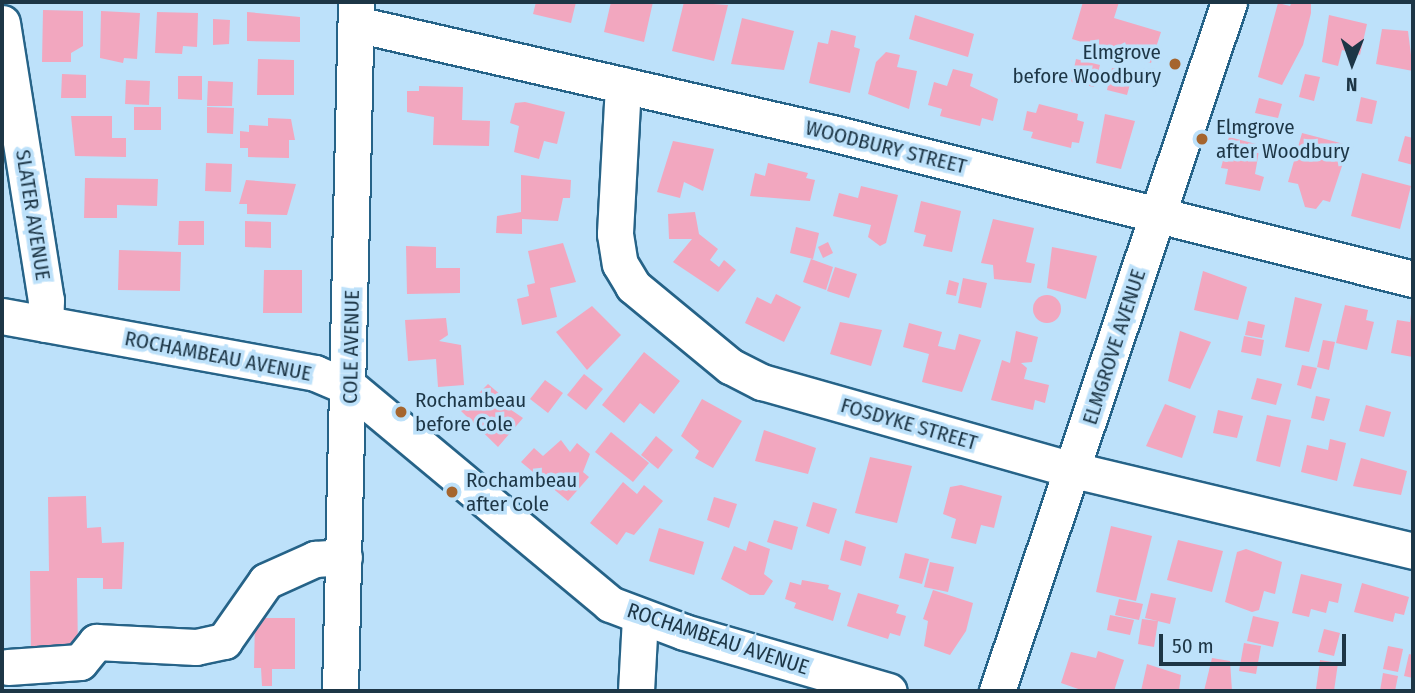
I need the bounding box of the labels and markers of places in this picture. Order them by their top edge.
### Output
place label: Elmgrove before Woodbury [1012,39,1161,89]
marker: Elmgrove before Woodbury [1167,56,1183,72]
place label: Elmgrove after Woodbury [1216,114,1350,164]
marker: Elmgrove after Woodbury [1194,131,1210,147]
place label: Rochambeau before Cole [415,387,526,437]
marker: Rochambeau before Cole [393,404,409,420]
place label: Rochambeau after Cole [466,467,577,517]
marker: Rochambeau after Cole [444,484,460,500]

